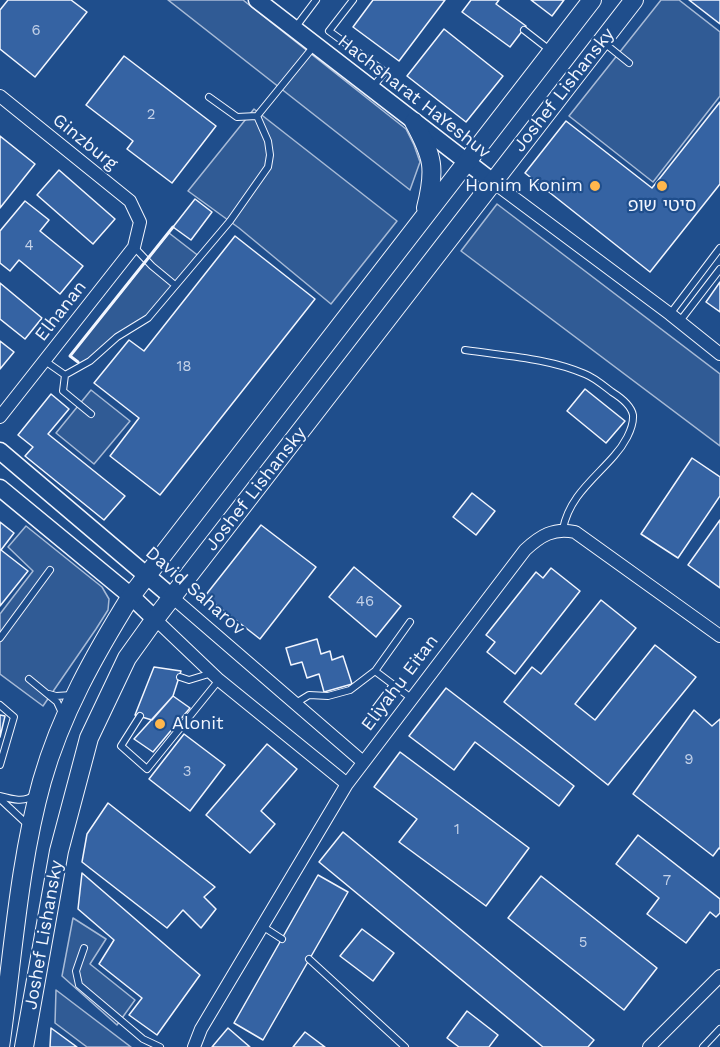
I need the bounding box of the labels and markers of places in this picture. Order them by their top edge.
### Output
place label: Honim Konim [465,175,583,197]
marker: Honim Konim [588,179,602,193]
marker: סיטי שופ [655,179,669,193]
place label: סיטי שופ [628,195,696,217]
place label: Alonit [172,713,224,735]
marker: Alonit [153,717,167,731]

